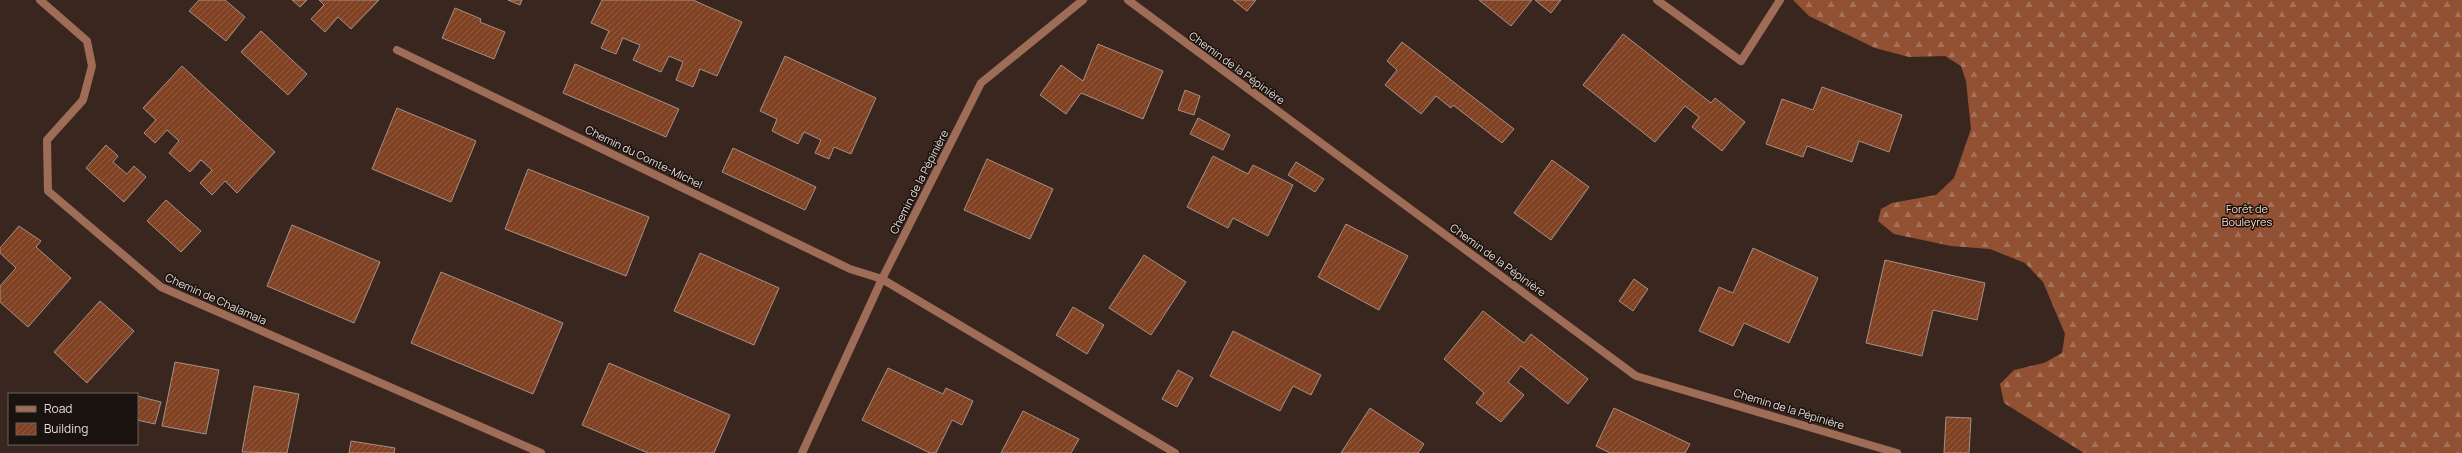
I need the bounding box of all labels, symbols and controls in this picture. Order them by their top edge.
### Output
street label: Chemin de la Pépinière [1186,28,1289,108]
street label: Chemin du Comte-Michel [583,122,705,192]
street label: Chemin de la Pépinière [886,127,952,236]
park label: Forêt de Bouleyres [2222,201,2272,229]
street label: Chemin de la Pépinière [1447,220,1550,300]
street label: Chemin de Chalamala [163,269,269,328]
street label: Chemin de la Pépinière [1732,385,1847,433]
legend [8,393,138,445]
text: Road [44,400,72,417]
text: Building [44,420,88,437]

